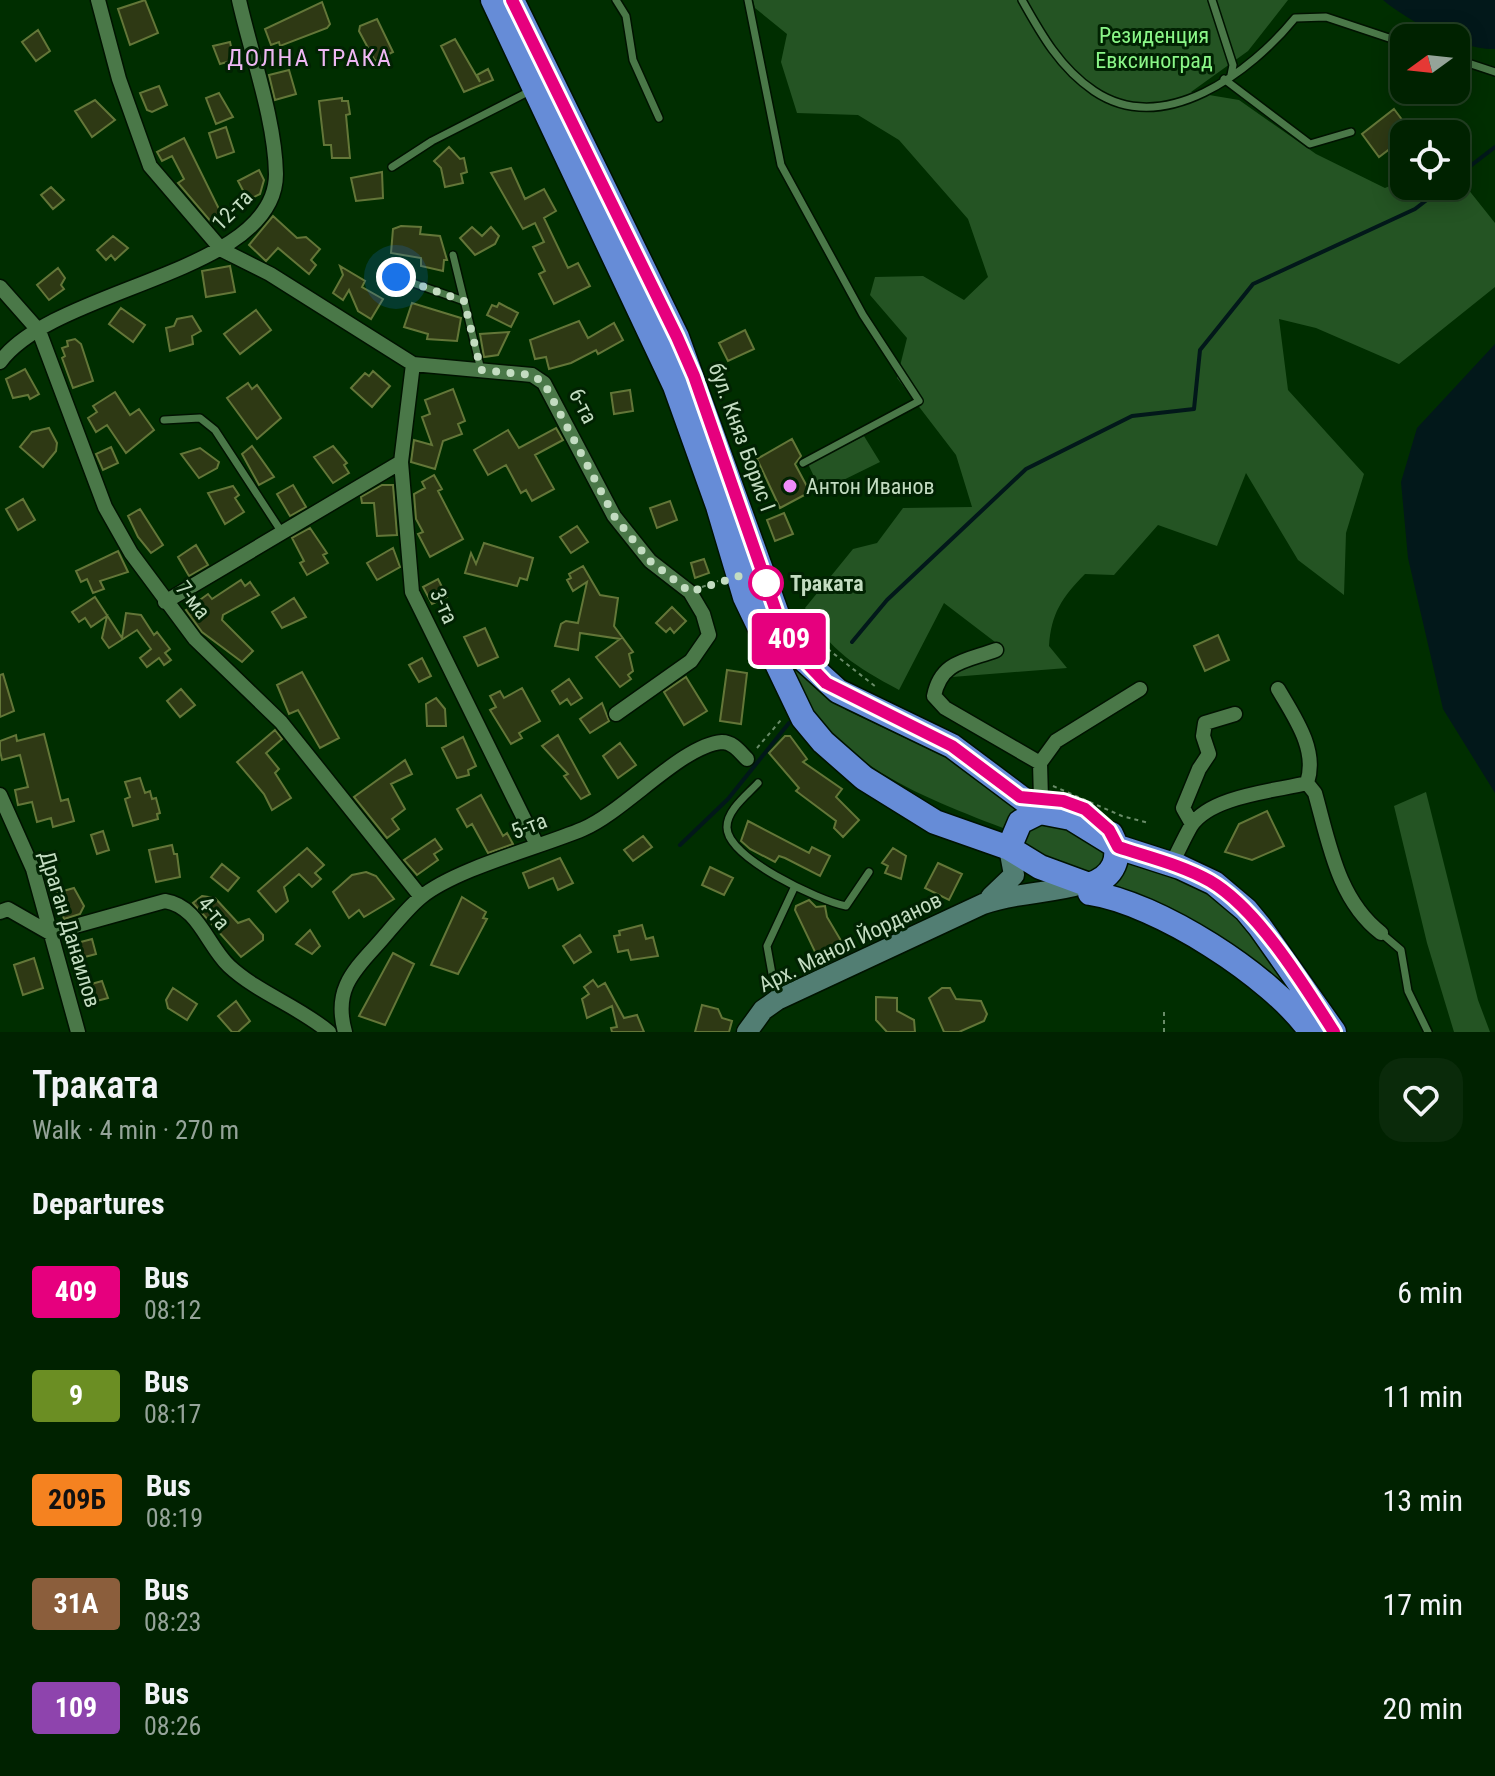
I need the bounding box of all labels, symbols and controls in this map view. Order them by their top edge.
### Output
park label: Резиденция Евксиноград [1095,23,1213,73]
north arrow [1390,24,1470,104]
map controls [1390,24,1470,200]
district label: ДОЛНА ТРАКА [227,44,393,72]
button: locate [1390,120,1470,200]
street label: 12-та [207,185,257,235]
your location [376,257,416,297]
street label: бул. Княз Борис I [704,359,780,515]
street label: 6-та [564,384,602,428]
place label: Антон Иванов [806,474,935,499]
marker: Антон Иванов [781,477,799,495]
marker: Траката [749,566,783,600]
place label: Траката [790,571,864,596]
street label: 7-ма [171,576,215,624]
street label: 3-та [425,584,463,628]
line badge: 409 [743,613,835,665]
text: 409 [768,622,810,655]
street label: 5-та [508,808,550,844]
street label: Драган Данаилов [34,848,106,1010]
street label: Арх. Манол Йорданов [754,887,946,997]
street label: 4-та [193,891,235,935]
button: heart [1379,1058,1463,1142]
text: Траката [32,1063,159,1107]
text: Walk · 4 min · 270 m [32,1115,239,1145]
text: Departures [32,1186,165,1221]
text: Bus [144,1260,189,1295]
text: 409 [55,1275,97,1308]
text: 6 min [1397,1275,1463,1310]
text: 08:12 [144,1295,201,1325]
text: Bus [144,1364,189,1399]
text: 9 [69,1379,83,1412]
text: 11 min [1382,1379,1463,1414]
text: 08:17 [144,1399,201,1429]
text: Bus [146,1468,191,1503]
text: 209Б [48,1483,106,1516]
text: 13 min [1382,1483,1463,1518]
text: 08:19 [146,1503,203,1533]
text: Bus [144,1572,189,1607]
text: 31А [53,1587,99,1620]
text: 17 min [1382,1587,1463,1622]
text: 08:23 [144,1607,201,1637]
text: Bus [144,1676,189,1711]
text: 109 [55,1691,97,1724]
text: 20 min [1382,1691,1463,1726]
text: 08:26 [144,1711,201,1741]

